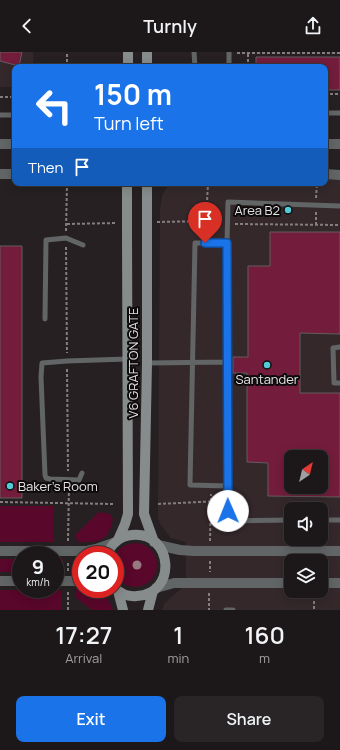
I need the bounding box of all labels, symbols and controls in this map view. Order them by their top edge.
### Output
text: Turnly [143,14,197,38]
icon: back [16,15,38,37]
icon: share [302,15,324,37]
text: 150 m [94,75,172,113]
icon: left [28,80,80,132]
text: Turn left [94,111,164,135]
icon: arrive [71,156,93,178]
text: Then [28,157,63,178]
place label: Area B2 [235,201,280,219]
pin [188,202,222,243]
marker: Area B2 [283,205,293,215]
icon: arrive [194,208,216,230]
street label: V6 GRAFTON GATE [124,308,142,418]
marker: Santander [262,360,272,370]
place label: Santander [235,370,299,388]
north arrow [284,450,328,494]
map controls [284,450,328,598]
place label: Baker's Room [18,477,98,495]
marker: Baker's Room [5,481,15,491]
position arrow [207,490,249,532]
button: sound [284,502,328,546]
speed limit sign: 20 [72,546,124,598]
text: 9 [32,553,44,580]
button: layers [284,554,328,598]
text: km/h [26,575,50,589]
text: 17:27 [55,618,112,651]
text: 1 [173,618,183,651]
text: 160 [244,618,285,651]
text: Arrival [65,649,102,667]
text: min [167,649,189,667]
text: m [259,649,270,667]
button: Exit [16,696,166,742]
button: Share [174,696,324,742]

